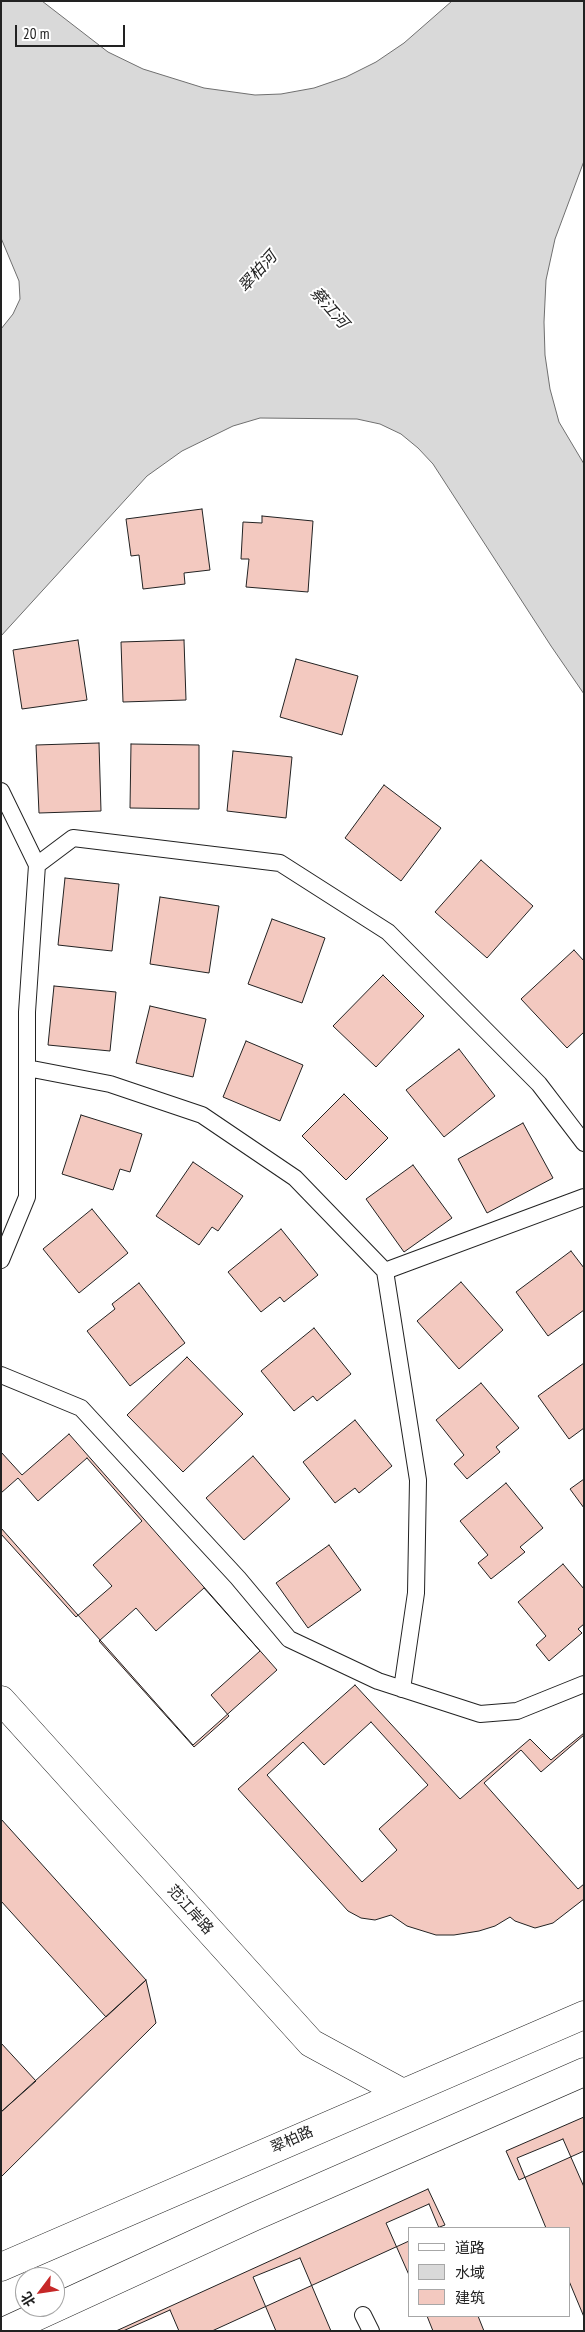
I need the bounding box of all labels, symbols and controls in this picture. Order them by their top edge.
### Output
scale bar [18,15,128,47]
text: 20 m [23,24,49,43]
water label: 翠柏河 [235,248,281,296]
water label: 蔡江河 [306,284,352,332]
street label: 范江岸路 [163,1882,217,1938]
street label: 翠柏路 [268,2123,316,2157]
legend [408,2227,570,2317]
text: 道路 [455,2238,485,2257]
text: 水域 [455,2263,485,2282]
north arrow [15,2267,65,2317]
text: 建筑 [455,2288,485,2307]
text: 北 [17,2289,39,2310]

